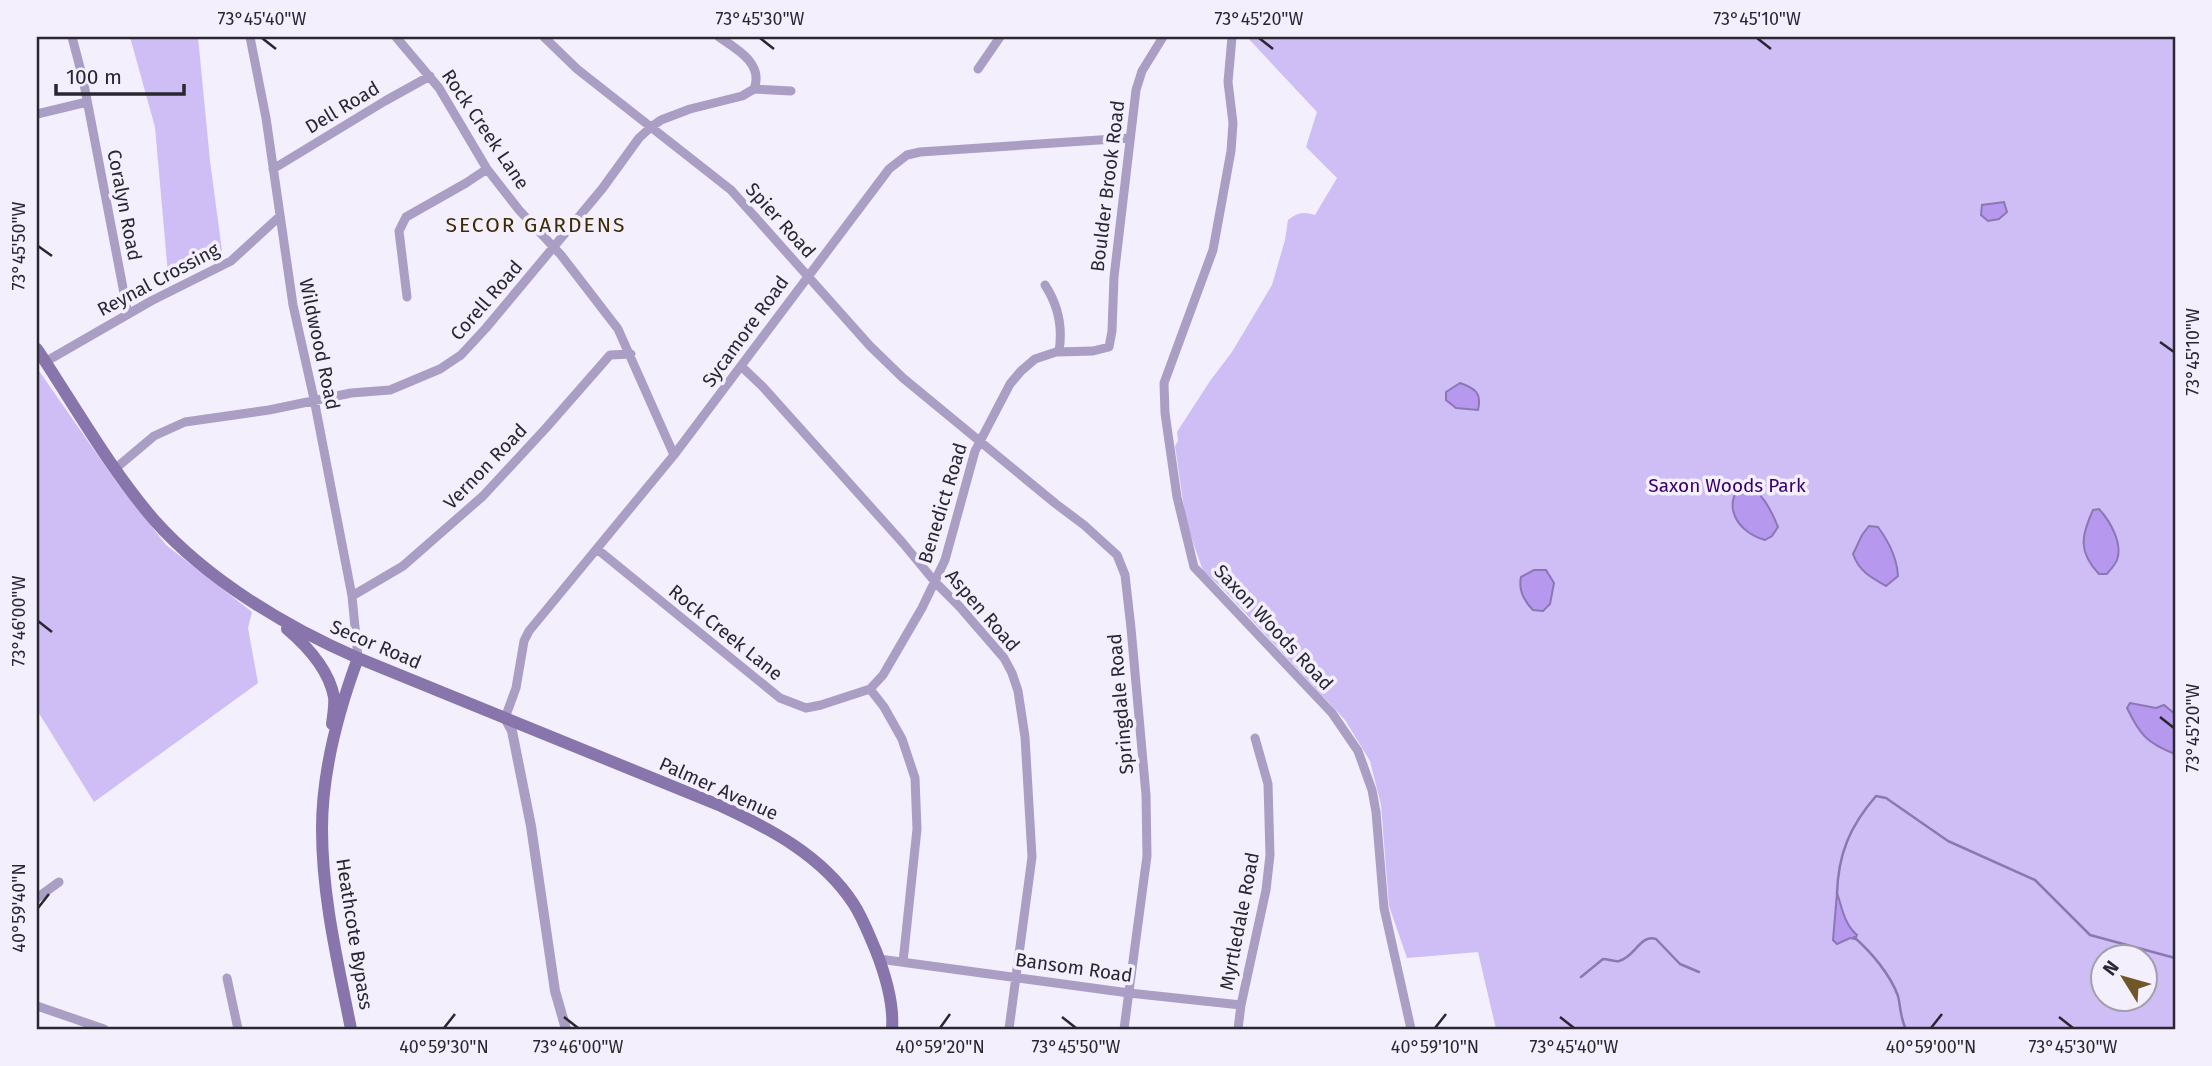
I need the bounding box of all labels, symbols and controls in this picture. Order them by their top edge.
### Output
text: 73°45'40"W [218,8,307,30]
text: 73°45'30"W [716,8,805,30]
text: 73°45'20"W [1215,8,1304,30]
text: 73°45'10"W [1713,8,1801,30]
scale bar [56,52,184,96]
text: 100 m [66,64,122,90]
street label: Rock Creek Lane [437,65,534,194]
street label: Dell Road [301,76,384,139]
street label: Boulder Brook Road [1086,99,1129,273]
street label: Coralyn Road [102,147,147,263]
street label: Spier Road [741,178,820,263]
text: 73°45'50"W [8,201,30,290]
district label: SECOR GARDENS [445,212,627,238]
street label: Reynal Crossing [93,238,223,321]
street label: Corell Road [445,256,527,345]
street label: Sycamore Road [697,271,794,391]
street label: Wildwood Road [294,276,345,412]
text: 73°45'10"W [2182,308,2204,396]
street label: Vernon Road [439,419,532,514]
street label: Benedict Road [913,440,972,566]
park label: Saxon Woods Park [1648,474,1806,497]
street label: Saxon Woods Road [1209,560,1338,695]
street label: Aspen Road [941,565,1025,656]
text: 73°46'00"W [8,576,30,666]
street label: Rock Creek Lane [664,579,787,685]
street label: Secor Road [327,615,425,674]
street label: Springdale Road [1103,633,1138,775]
text: 73°45'20"W [2182,683,2204,772]
street label: Palmer Avenue [656,752,782,825]
street label: Myrtledale Road [1215,850,1264,992]
street label: Heathcote Bypass [331,857,378,1011]
text: 40°59'40"N [8,863,30,953]
north arrow [2090,944,2160,1014]
street label: Bansom Road [1014,948,1134,987]
text: N [2098,956,2124,980]
text: 40°59'30"N [399,1036,489,1058]
text: 73°46'00"W [533,1036,623,1058]
text: 40°59'20"N [895,1036,985,1058]
text: 73°45'50"W [1032,1036,1121,1058]
text: 40°59'10"N [1391,1036,1479,1058]
text: 73°45'40"W [1530,1036,1619,1058]
text: 40°59'00"N [1886,1036,1976,1058]
text: 73°45'30"W [2029,1036,2118,1058]

